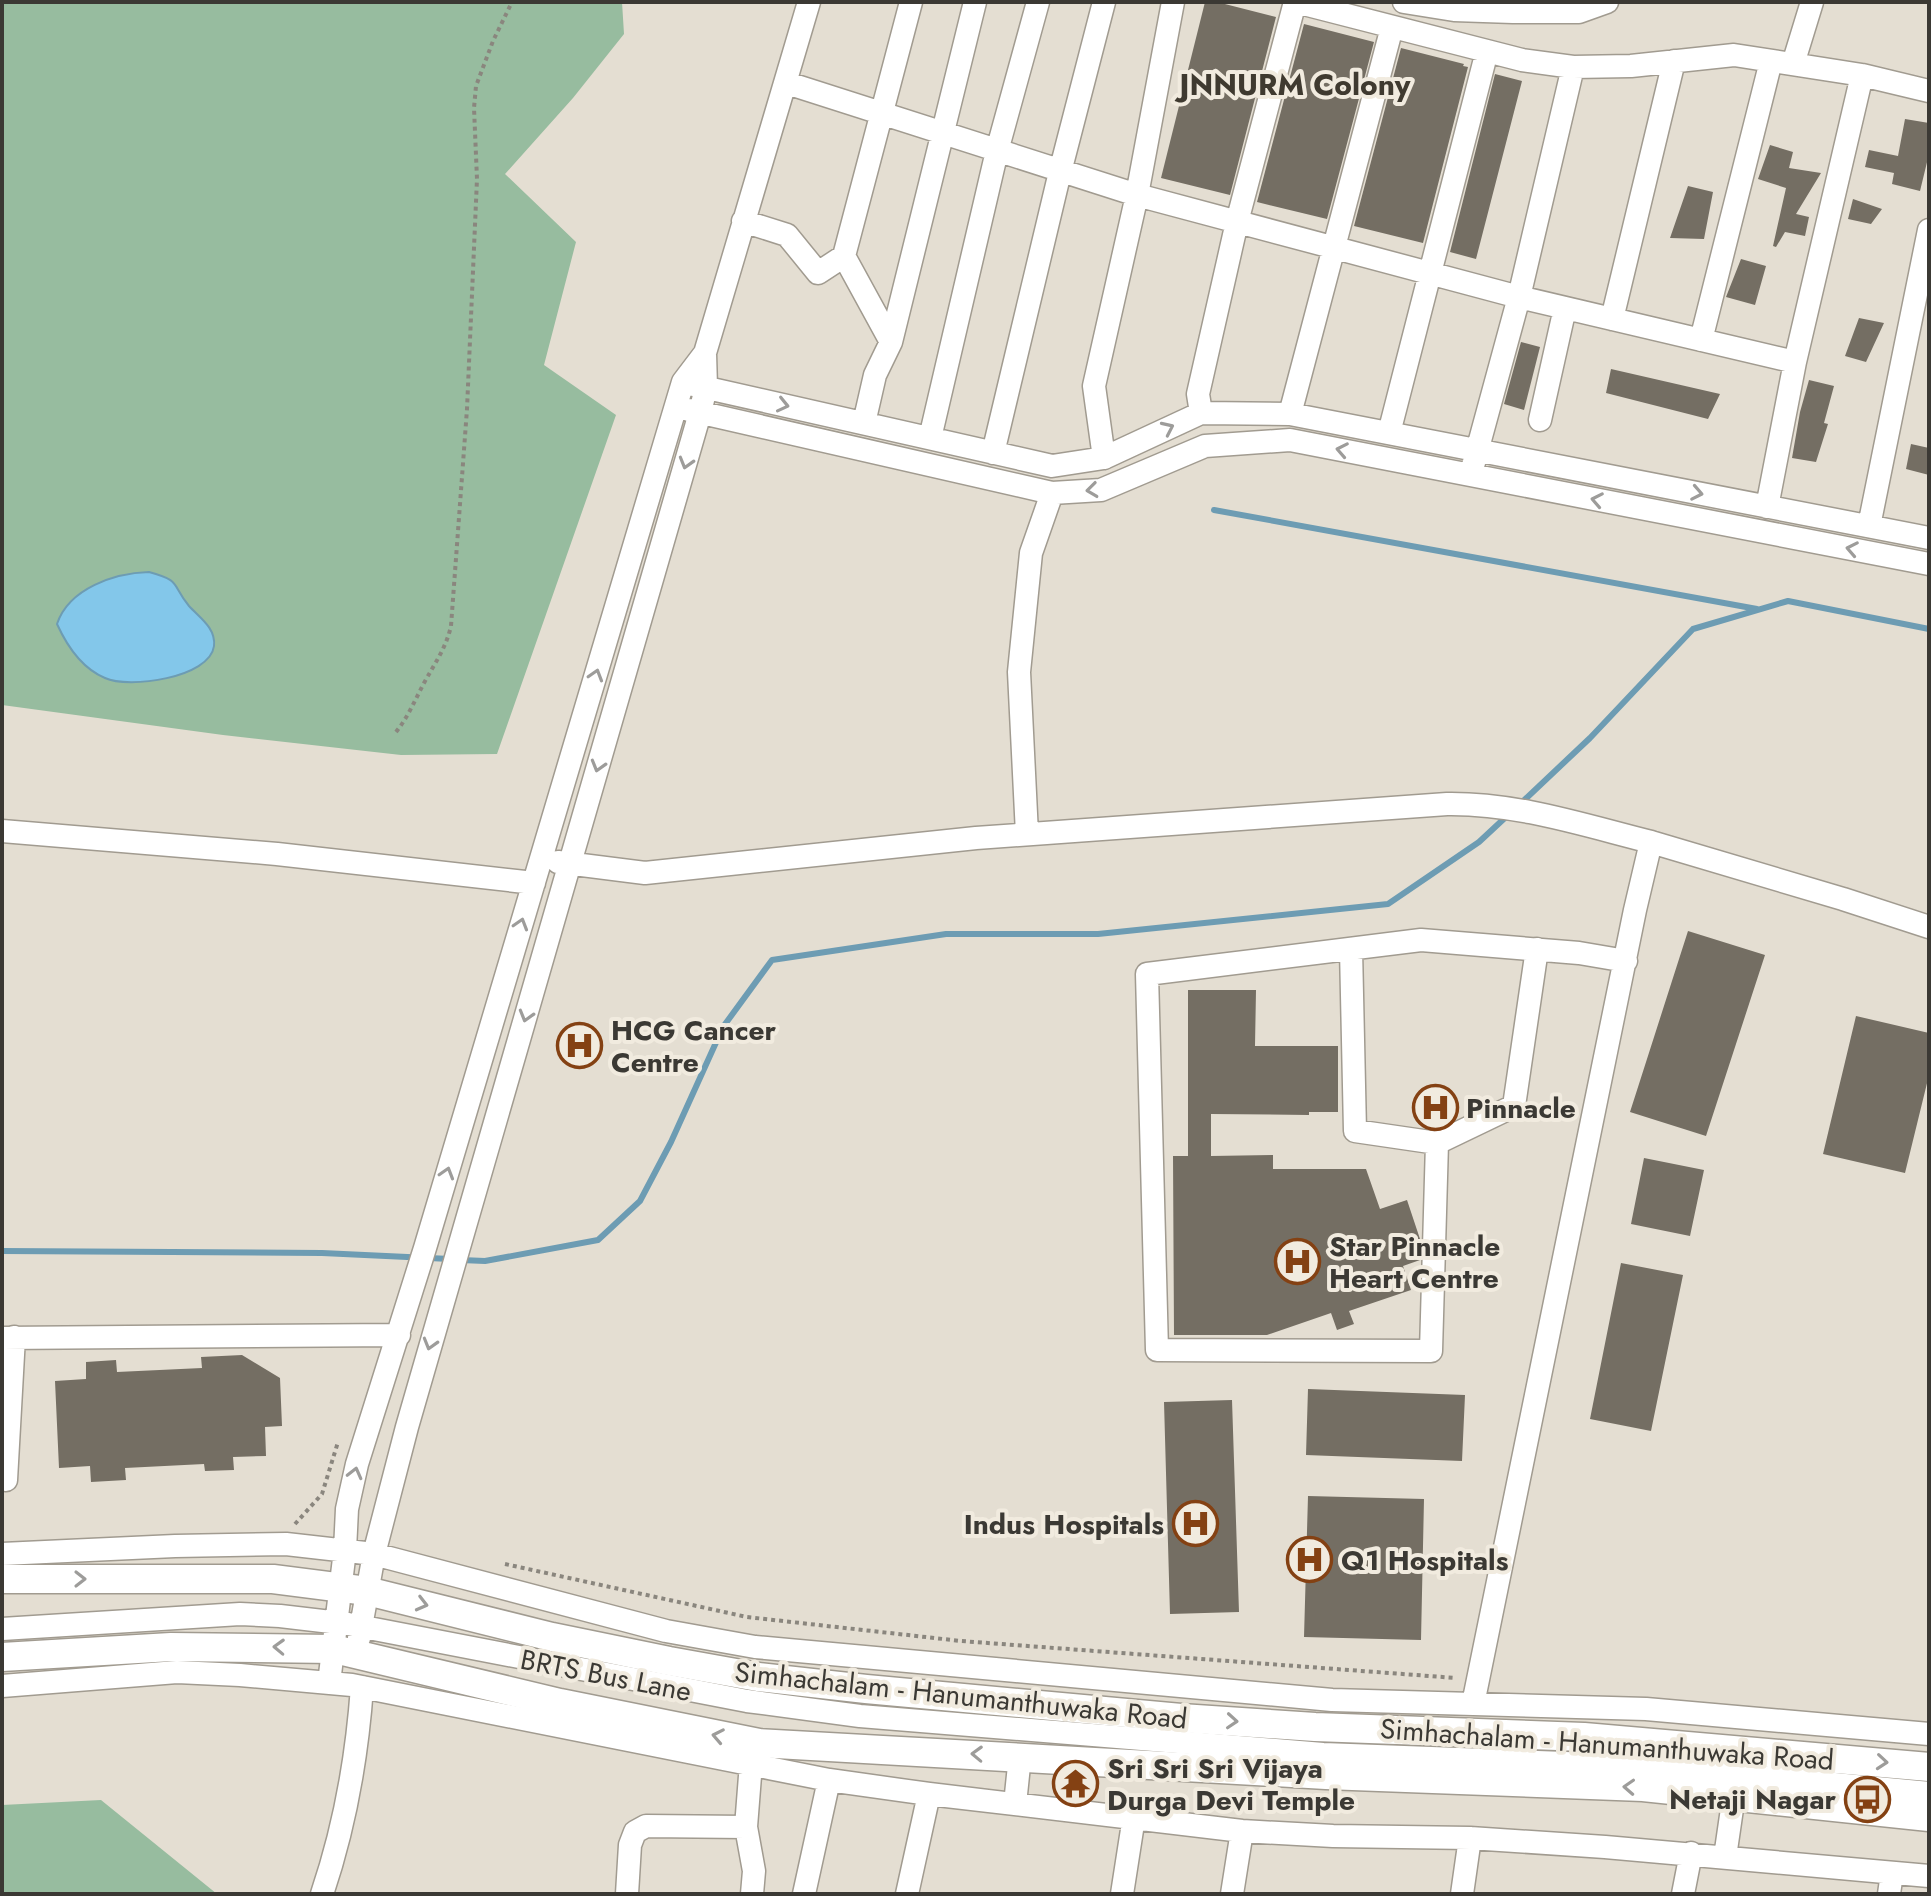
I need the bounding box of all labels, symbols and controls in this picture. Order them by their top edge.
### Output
district label: JNNURM Colony [1175,63,1411,106]
one-way arrow [775,396,789,413]
one-way arrow [1160,422,1175,438]
one-way arrow [1335,443,1349,460]
one-way arrow [679,455,695,469]
one-way arrow [1085,481,1099,498]
one-way arrow [1691,484,1704,501]
one-way arrow [1591,492,1604,509]
one-way arrow [1846,542,1859,559]
one-way arrow [587,668,603,682]
one-way arrow [591,759,607,773]
one-way arrow [512,917,528,931]
one-way arrow [519,1008,535,1022]
place label: HCG Cancer Centre [611,1010,777,1083]
hospital icon: HCG Cancer Centre [556,1022,604,1070]
hospital icon: Pinnacle [1411,1084,1459,1132]
place label: Pinnacle [1466,1088,1576,1129]
one-way arrow [438,1167,454,1180]
place label: Star Pinnacle Heart Centre [1329,1226,1500,1299]
hospital icon: Star Pinnacle Heart Centre [1274,1238,1322,1286]
one-way arrow [423,1337,440,1351]
one-way arrow [346,1467,363,1481]
hospital icon: Indus Hospitals [1171,1500,1219,1548]
place label: Indus Hospitals [964,1504,1164,1545]
hospital icon: Q1 Hospitals [1286,1536,1334,1584]
place label: Q1 Hospitals [1341,1540,1509,1581]
one-way arrow [74,1570,87,1588]
one-way arrow [414,1595,428,1612]
one-way arrow [272,1638,285,1656]
street label: BRTS Bus Lane [517,1639,695,1712]
street label: Simhachalam - Hanumanthuwaka Road [733,1651,1189,1740]
street label: Simhachalam - Hanumanthuwaka Road [1379,1708,1835,1781]
one-way arrow [1226,1712,1239,1729]
one-way arrow [712,1729,725,1746]
one-way arrow [970,1746,983,1763]
place label: Sri Sri Sri Vijaya Durga Devi Temple [1107,1748,1355,1821]
one-way arrow [1876,1754,1889,1771]
temple icon: Sri Sri Sri Vijaya Durga Devi Temple [1052,1760,1100,1808]
bus stop icon: Netaji Nagar [1843,1775,1891,1823]
one-way arrow [1622,1778,1635,1795]
place label: Netaji Nagar [1669,1779,1836,1820]

